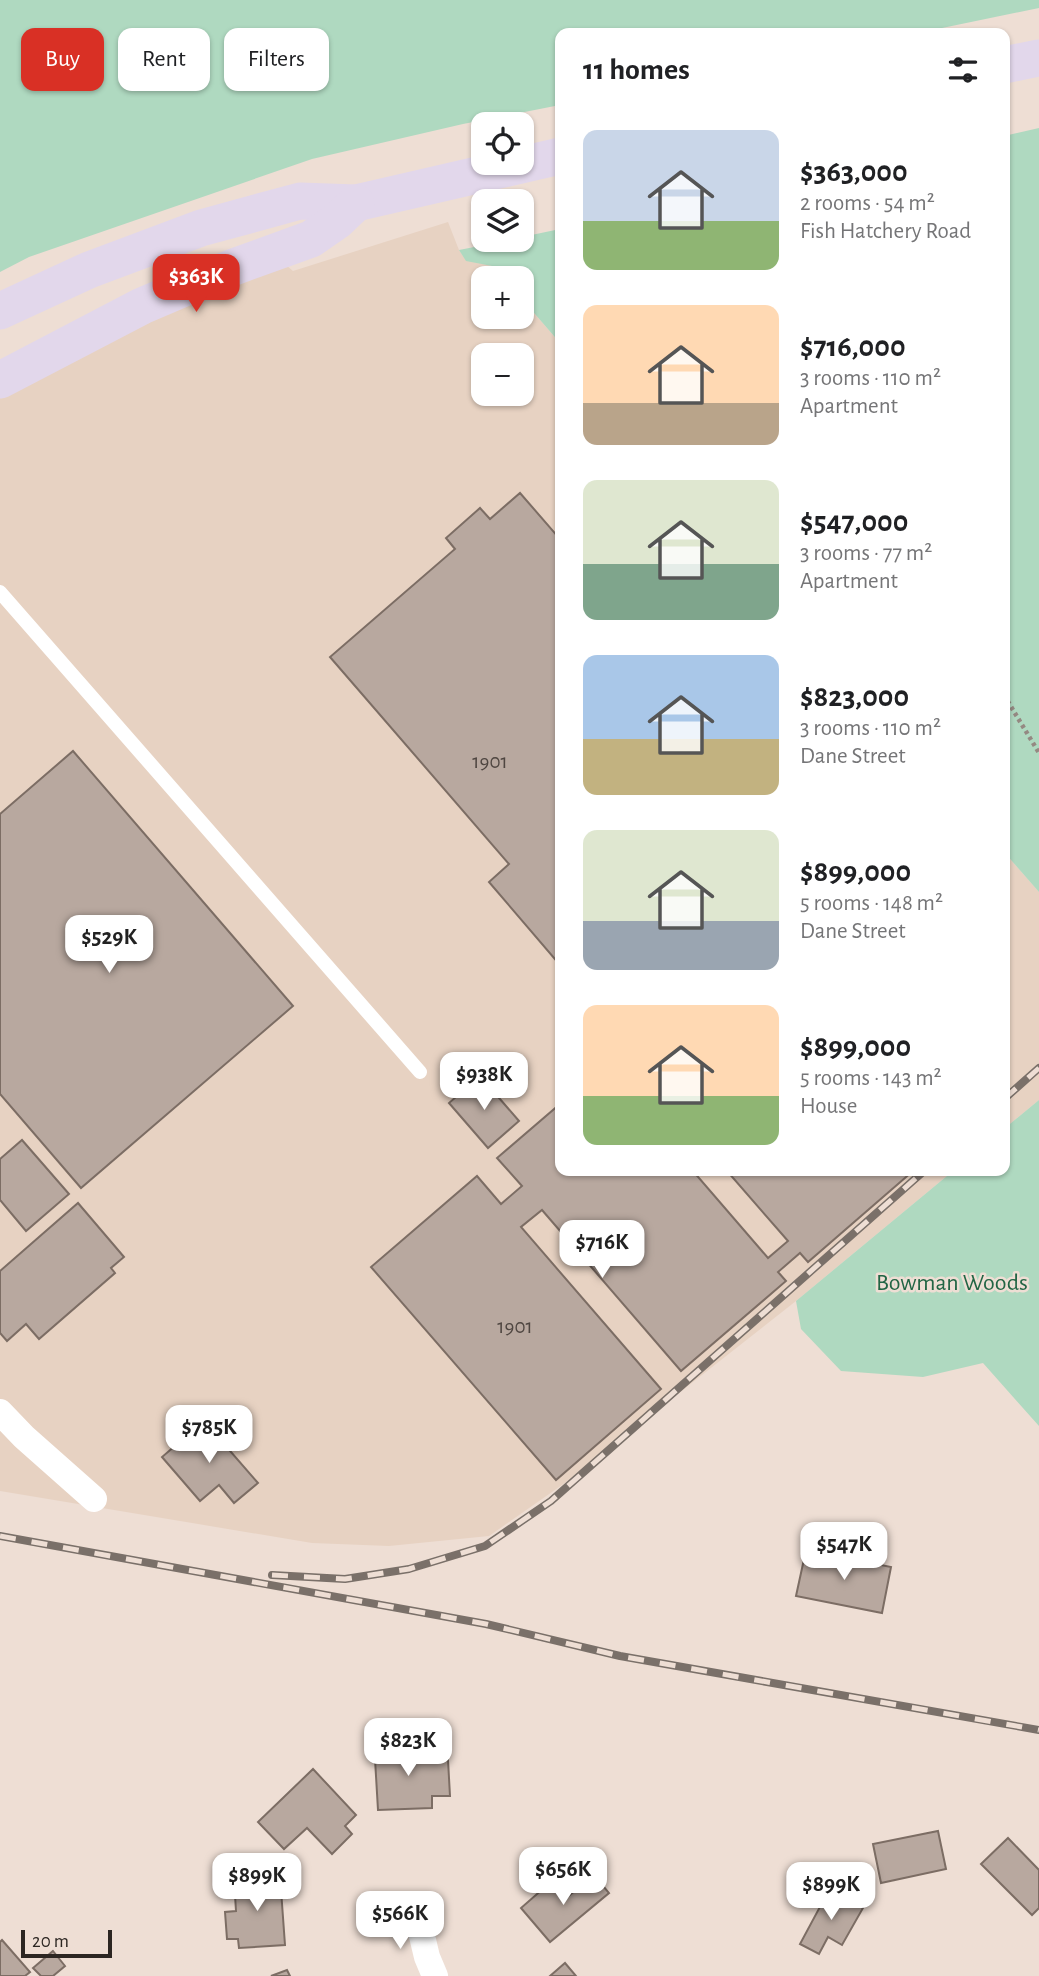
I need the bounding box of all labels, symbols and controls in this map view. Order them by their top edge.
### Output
chip: Buy [21,28,104,91]
chip: Rent [118,28,210,91]
chip: Filters [224,28,329,91]
icon: filters [944,51,982,89]
text: 11 homes [583,55,690,85]
map controls [471,112,534,406]
button: locate [471,112,534,175]
text: $363,000 [800,157,908,187]
icon: home [639,158,723,242]
button: layers [471,189,534,252]
text: 2 rooms · 54 m² [800,192,935,215]
text: Fish Hatchery Road [800,220,971,243]
pin: $363K [147,254,245,314]
text: $363K [169,265,223,288]
button: + [471,266,534,329]
text: $716,000 [800,332,906,362]
icon: home [639,333,723,417]
button: − [471,343,534,406]
text: 3 rooms · 110 m² [800,367,941,390]
text: Apartment [800,395,898,418]
text: $547,000 [800,507,908,537]
icon: home [639,508,723,592]
text: 3 rooms · 77 m² [800,542,932,565]
text: Apartment [800,570,898,593]
text: $823,000 [800,682,909,712]
icon: home [639,683,723,767]
text: 3 rooms · 110 m² [800,717,941,740]
text: Dane Street [800,745,906,768]
house number: 1901 [472,751,508,772]
text: $899,000 [800,857,911,887]
icon: home [639,858,723,942]
text: 5 rooms · 148 m² [800,892,943,915]
pin: $529K [60,916,158,975]
text: Dane Street [800,920,906,943]
text: $529K [81,926,137,949]
text: $899,000 [800,1032,911,1062]
icon: home [639,1033,723,1117]
pin: $938K [435,1052,533,1112]
text: $938K [456,1063,512,1086]
text: 5 rooms · 143 m² [800,1067,942,1090]
text: House [800,1095,857,1118]
pin: $716K [553,1220,651,1280]
text: $716K [575,1231,629,1254]
park label: Bowman Woods [876,1271,1028,1295]
house number: 1901 [497,1316,533,1337]
pin: $785K [160,1406,258,1465]
text: $785K [182,1416,237,1439]
pin: $547K [795,1522,893,1582]
text: $547K [816,1533,872,1556]
pin: $823K [359,1718,457,1778]
text: $823K [380,1729,436,1752]
pin: $656K [514,1848,612,1907]
pin: $899K [208,1854,306,1913]
text: $656K [535,1858,591,1881]
pin: $899K [782,1862,880,1922]
text: $899K [228,1864,286,1887]
text: $899K [802,1873,860,1896]
pin: $566K [351,1892,449,1951]
text: $566K [372,1902,428,1925]
scale bar [21,1927,112,1959]
text: 20 m [32,1932,69,1951]

